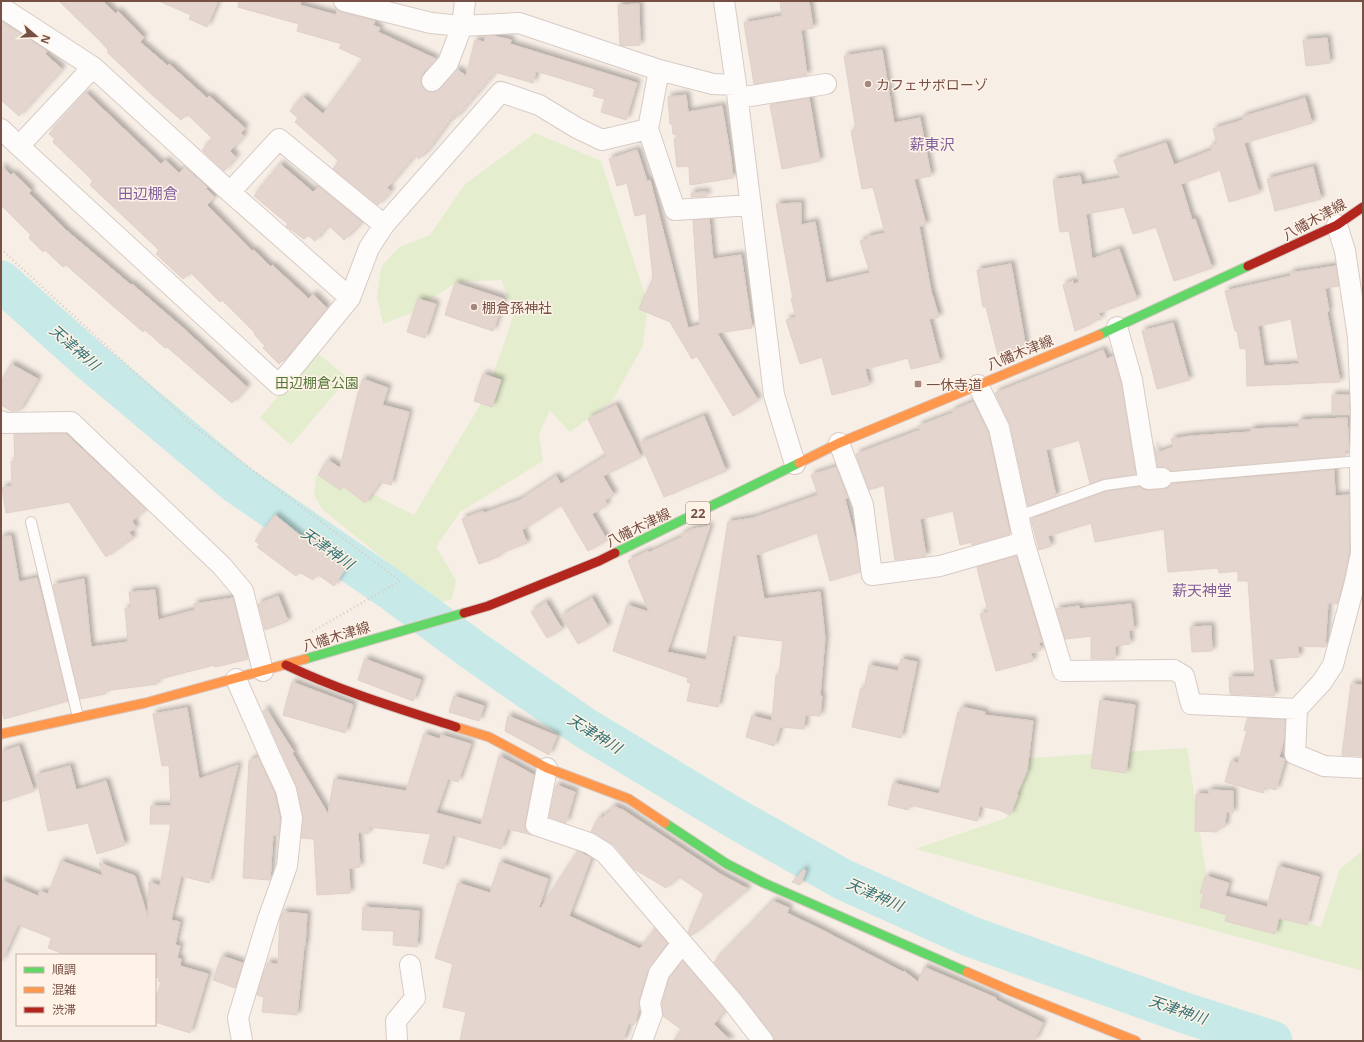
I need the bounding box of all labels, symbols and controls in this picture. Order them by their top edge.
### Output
north arrow [16,16,56,56]
text: N [37,33,54,46]
place label: カフェサボローゾ [876,75,988,94]
marker: カフェサボローゾ [863,79,873,89]
district label: 薪東沢 [909,134,955,154]
district label: 田辺棚倉 [118,183,178,203]
street label: 八幡木津線 [1279,194,1349,244]
place label: 棚倉孫神社 [482,298,552,317]
marker: 棚倉孫神社 [469,302,479,312]
water label: 天津神川 [46,320,106,376]
street label: 八幡木津線 [984,330,1056,374]
park label: 田辺棚倉公園 [275,373,359,392]
place label: 一休寺道 [926,375,982,394]
marker: 一休寺道 [913,379,923,389]
road number: 22 [686,502,710,524]
street label: 八幡木津線 [602,503,674,551]
water label: 天津神川 [298,523,360,575]
district label: 薪天神堂 [1172,580,1232,600]
street label: 八幡木津線 [300,617,372,655]
water label: 天津神川 [564,709,627,758]
water label: 天津神川 [844,873,908,916]
legend [16,954,156,1026]
text: 順調 [52,961,76,978]
text: 混雑 [52,981,76,998]
water label: 天津神川 [1146,990,1212,1029]
text: 渋滞 [52,1001,76,1018]

